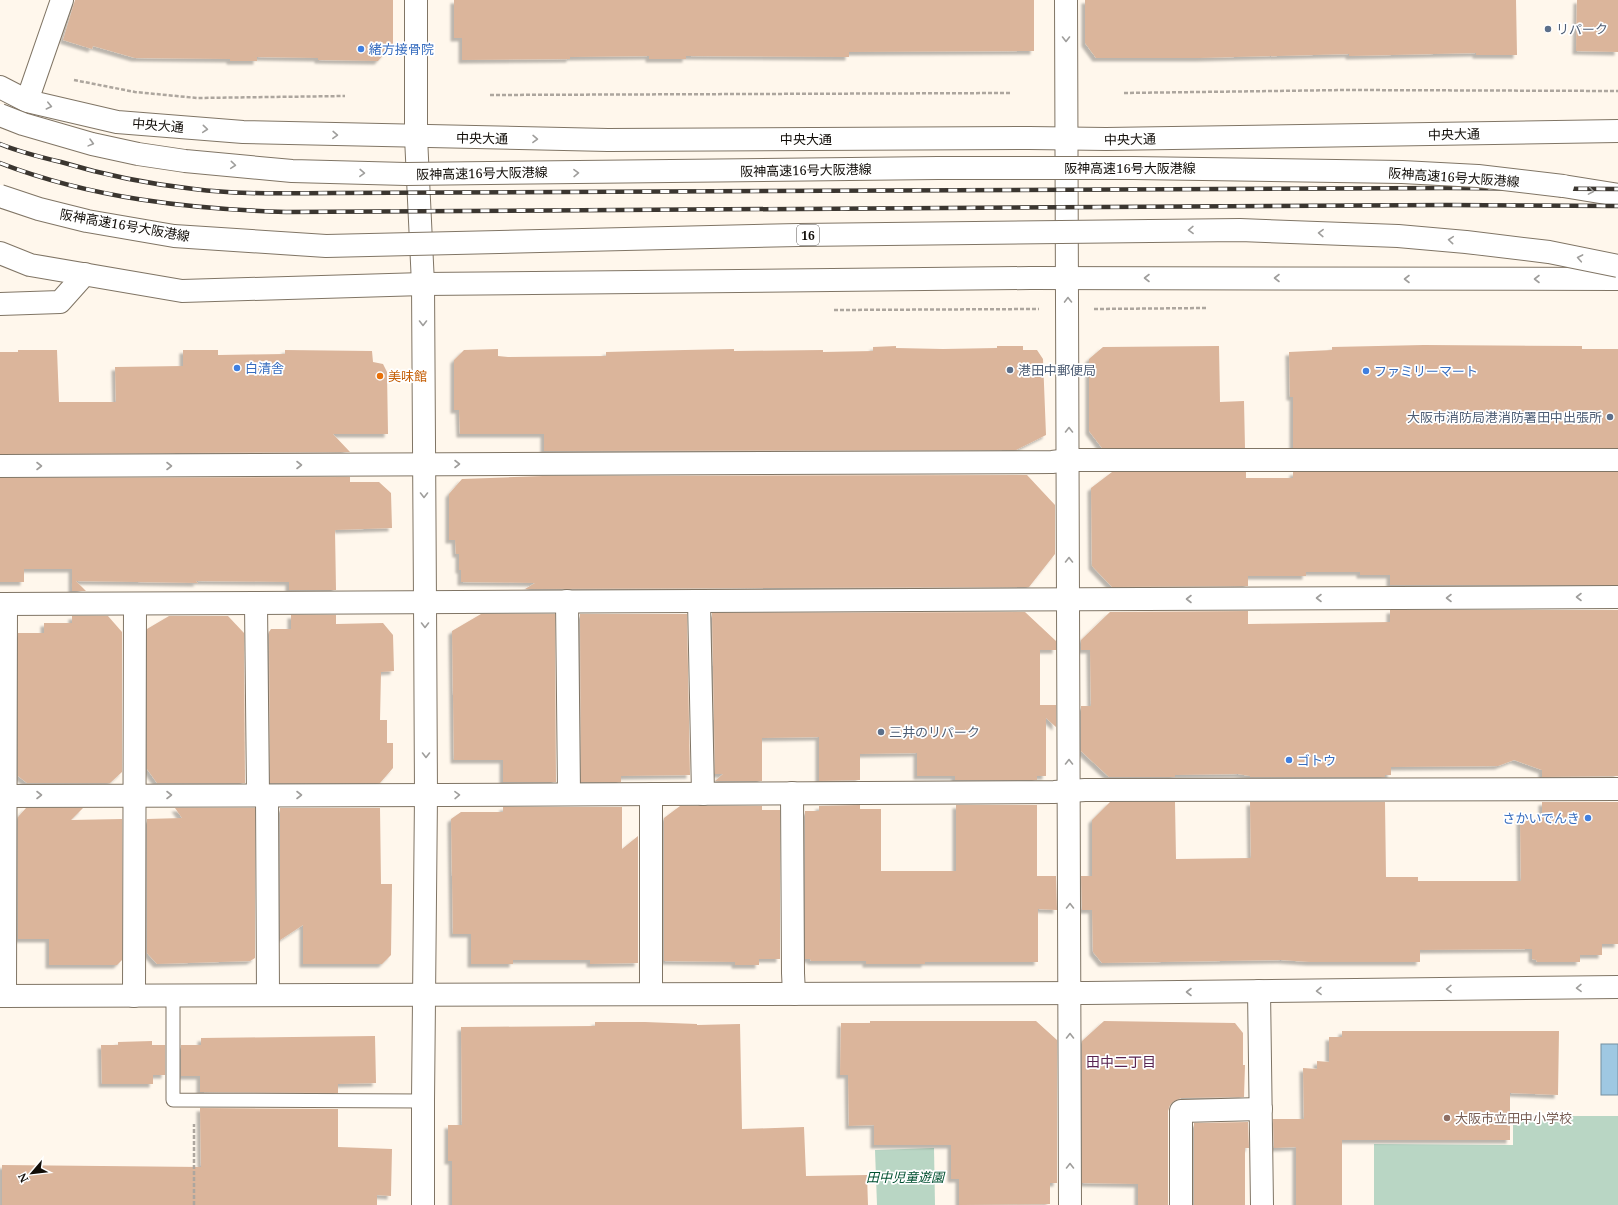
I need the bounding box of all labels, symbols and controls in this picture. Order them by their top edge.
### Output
place label: リパーク [1556,20,1608,38]
marker: リパーク [1543,24,1553,34]
one-way arrow [1062,36,1070,42]
place label: 緒方接骨院 [369,40,434,58]
marker: 緒方接骨院 [356,44,366,54]
one-way arrow [46,101,52,109]
street label: 中央大通 [131,114,185,136]
one-way arrow [202,124,208,133]
street label: 中央大通 [1428,125,1480,143]
street label: 中央大通 [456,129,508,147]
one-way arrow [332,130,338,139]
street label: 中央大通 [780,130,832,148]
street label: 中央大通 [1104,130,1156,148]
one-way arrow [532,135,538,143]
one-way arrow [87,139,94,147]
street label: 阪神高速16号大阪港線 [1064,159,1196,177]
street label: 阪神高速16号大阪港線 [740,160,872,180]
one-way arrow [230,161,236,170]
street label: 阪神高速16号大阪港線 [416,163,548,183]
street label: 阪神高速16号大阪港線 [1388,163,1520,191]
one-way arrow [573,168,579,177]
one-way arrow [359,169,365,177]
one-way arrow [1587,186,1594,194]
street label: 阪神高速16号大阪港線 [59,205,191,245]
road number: 16 [797,225,819,245]
one-way arrow [1188,226,1194,235]
one-way arrow [1318,229,1324,237]
one-way arrow [1448,236,1454,245]
one-way arrow [1577,254,1583,263]
one-way arrow [1144,274,1150,282]
one-way arrow [1274,274,1280,282]
one-way arrow [1404,275,1410,283]
one-way arrow [1534,275,1540,283]
one-way arrow [1064,297,1072,303]
one-way arrow [419,320,427,326]
place label: 白清舎 [245,359,284,377]
place label: 港田中郵便局 [1018,361,1096,379]
place label: ファミリーマート [1374,362,1478,380]
marker: 白清舎 [232,363,242,373]
marker: 港田中郵便局 [1005,365,1015,375]
marker: ファミリーマート [1361,366,1371,376]
place label: 美味館 [388,367,427,385]
marker: 美味館 [375,371,385,381]
place label: 大阪市消防局港消防署田中出張所 [1407,408,1602,426]
marker: 大阪市消防局港消防署田中出張所 [1605,412,1615,422]
one-way arrow [1064,427,1073,433]
one-way arrow [454,460,460,468]
one-way arrow [296,461,302,469]
one-way arrow [36,462,42,470]
one-way arrow [166,462,172,470]
one-way arrow [420,492,428,498]
one-way arrow [1065,557,1073,563]
one-way arrow [1576,593,1582,601]
one-way arrow [1316,594,1322,602]
one-way arrow [1446,594,1452,602]
one-way arrow [1186,595,1192,603]
one-way arrow [421,622,429,628]
place label: 三井のリパーク [889,723,980,741]
marker: 三井のリパーク [876,727,886,737]
place label: ゴトウ [1297,751,1336,769]
one-way arrow [422,752,430,758]
marker: ゴトウ [1284,755,1294,765]
one-way arrow [1065,759,1073,765]
one-way arrow [36,791,42,800]
one-way arrow [166,791,172,799]
one-way arrow [296,791,302,799]
one-way arrow [454,791,460,799]
place label: さかいでんき [1502,809,1580,827]
marker: さかいでんき [1583,813,1593,823]
one-way arrow [1066,903,1074,909]
one-way arrow [1576,984,1582,992]
one-way arrow [1446,985,1452,993]
one-way arrow [1316,987,1322,995]
one-way arrow [1186,988,1192,996]
one-way arrow [1066,1033,1074,1039]
district label: 田中二丁目 [1086,1052,1156,1071]
place label: 大阪市立田中小学校 [1455,1109,1572,1127]
marker: 大阪市立田中小学校 [1442,1113,1452,1123]
north arrow [12,1153,52,1193]
one-way arrow [1066,1163,1074,1169]
park label: 田中児童遊園 [866,1168,946,1186]
text: N [14,1170,31,1185]

